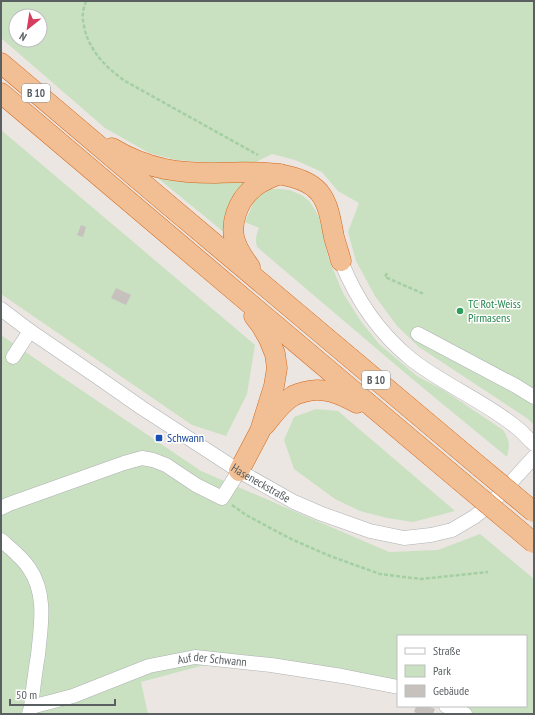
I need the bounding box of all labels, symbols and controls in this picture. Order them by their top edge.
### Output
north arrow [8,8,48,48]
text: N [17,29,29,44]
road number: B 10 [22,84,50,102]
place label: TC Rot-Weiss Pirmasens [468,296,521,325]
marker: TC Rot-Weiss Pirmasens [455,306,465,316]
road number: B 10 [362,371,390,389]
place label: Schwann [167,430,204,445]
marker: Schwann [154,433,164,443]
street label: Haseneckstraße [229,460,293,506]
legend [397,635,527,707]
text: Straße [433,643,460,658]
street label: Auf der Schwann [176,649,247,669]
text: Park [433,663,451,678]
scale bar [10,681,115,707]
text: Gebäude [433,683,469,698]
text: 50 m [16,687,37,702]

